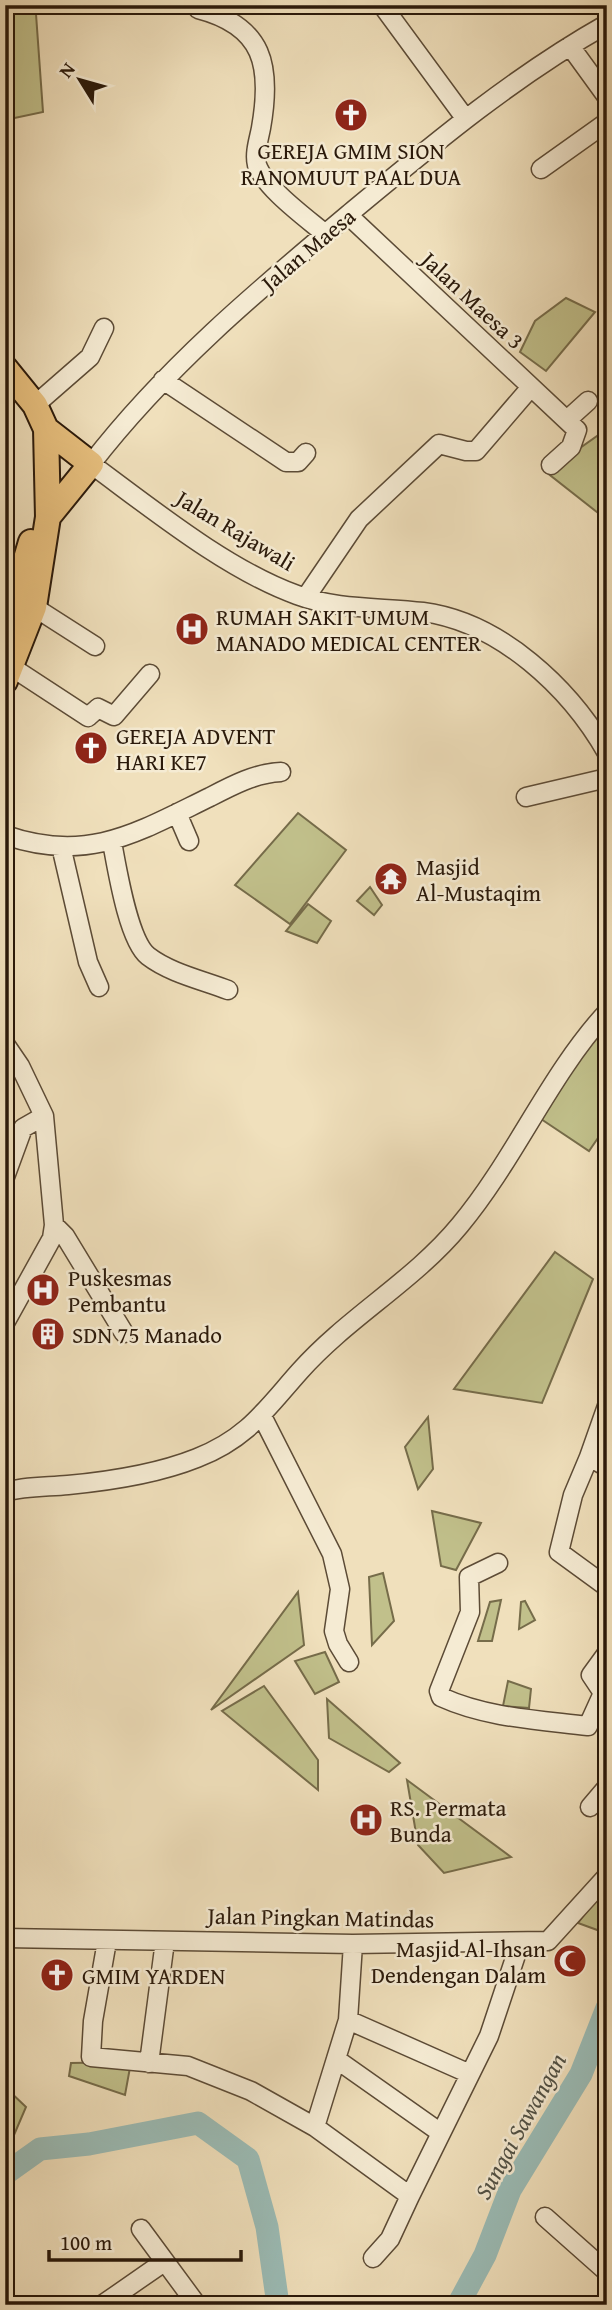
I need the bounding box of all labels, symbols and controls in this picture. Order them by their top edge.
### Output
north arrow [46,46,116,116]
text: N [51,56,82,83]
church icon: GEREJA GMIM SION RANOMUUT PAAL DUA [332,96,370,134]
place label: GEREJA GMIM SION RANOMUUT PAAL DUA [241,134,461,193]
street label: Jalan Maesa [251,200,362,300]
street label: Jalan Maesa 3 [412,242,532,356]
street label: Jalan Rajawali [167,480,302,579]
place label: RUMAH SAKIT UMUM MANADO MEDICAL CENTER [216,600,482,659]
hospital icon: RUMAH SAKIT UMUM MANADO MEDICAL CENTER [173,610,211,648]
place label: GEREJA ADVENT HARI KE7 [116,719,275,778]
church icon: GEREJA ADVENT HARI KE7 [72,729,110,767]
place label: Masjid Al-Mustaqim [416,850,541,909]
temple icon: Masjid Al-Mustaqim [372,860,410,898]
place label: Puskesmas Pembantu [68,1261,172,1320]
hospital icon: Puskesmas Pembantu [24,1271,62,1309]
building icon: SDN 75 Manado [29,1315,67,1353]
place label: SDN 75 Manado [72,1318,222,1351]
place label: RS. Permata Bunda [390,1791,507,1850]
hospital icon: RS. Permata Bunda [347,1801,385,1839]
street label: Jalan Pingkan Matindas [204,1898,435,1935]
place label: Masjid Al-Ihsan Dendengan Dalam [371,1932,546,1991]
mosque icon: Masjid Al-Ihsan Dendengan Dalam [551,1942,589,1980]
church icon: GMIM YARDEN [38,1956,76,1994]
place label: GMIM YARDEN [82,1959,225,1992]
water label: Sungai Sawangan [465,2046,575,2206]
scale bar [49,2219,242,2263]
text: 100 m [60,2227,112,2258]

